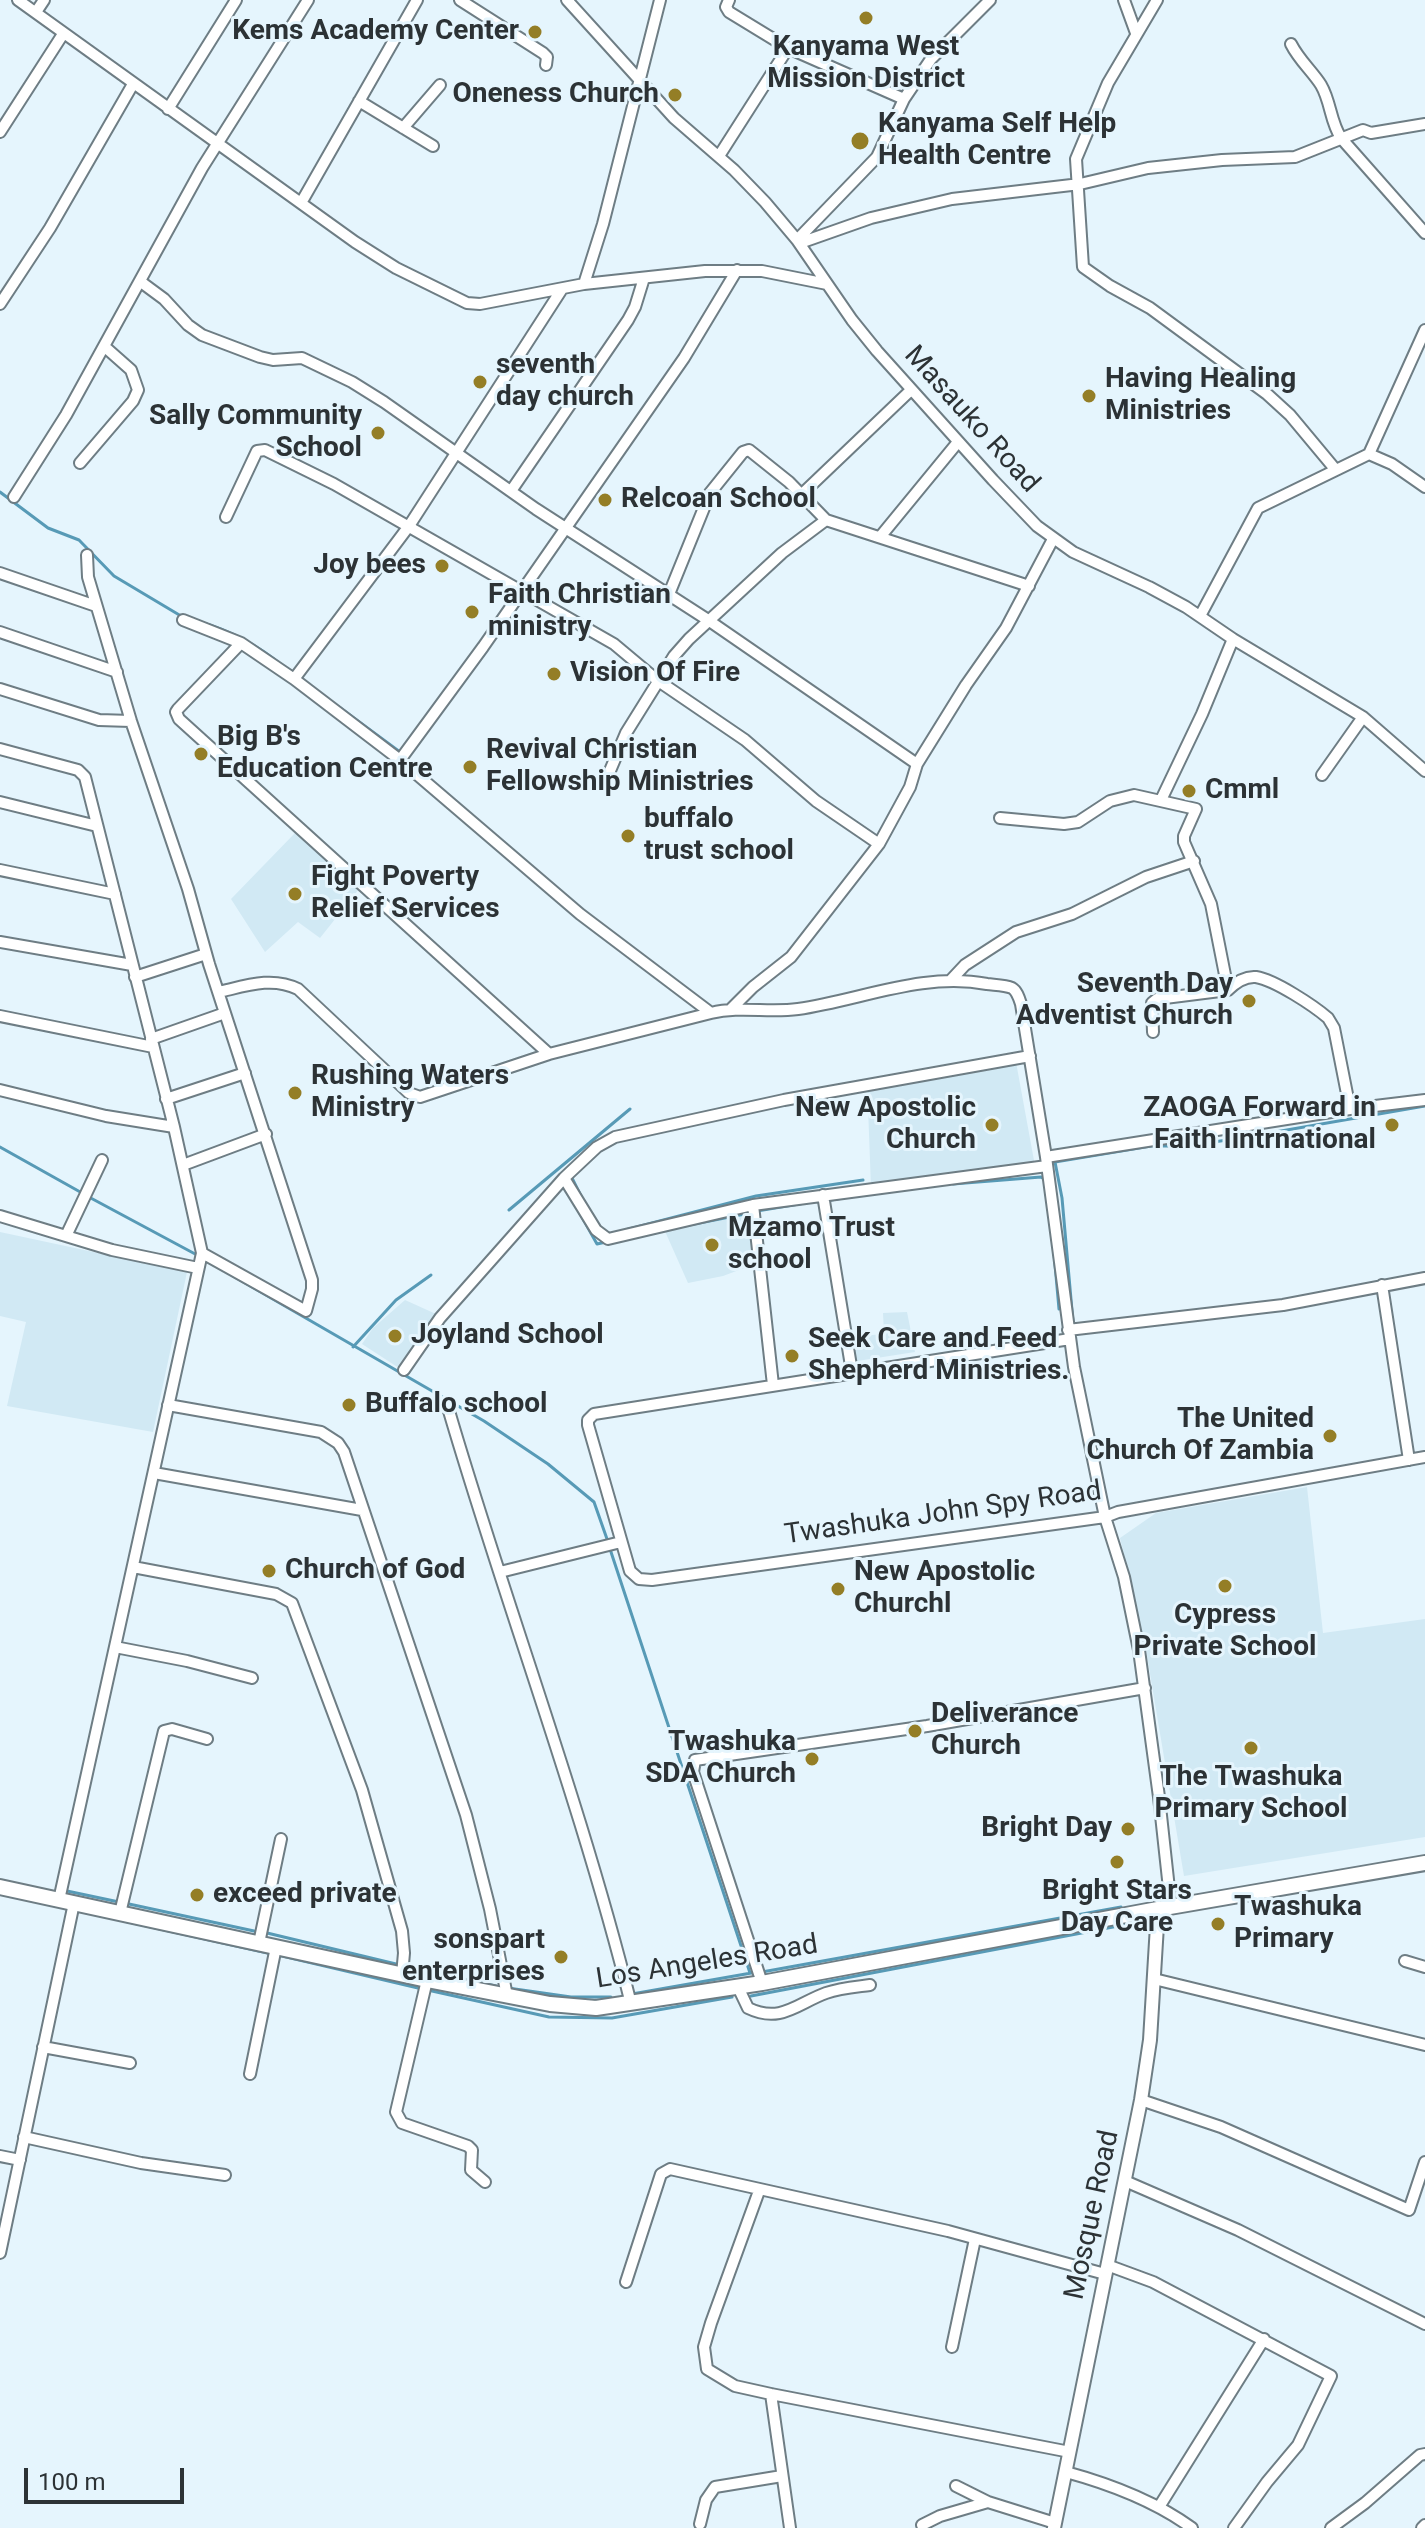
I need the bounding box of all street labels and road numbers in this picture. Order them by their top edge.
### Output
street label: Masauko Road [896,340,1046,500]
street label: Twashuka John Spy Road [782,1475,1104,1553]
street label: Los Angeles Road [594,1929,820,1997]
street label: Mosque Road [1059,2127,1127,2303]

